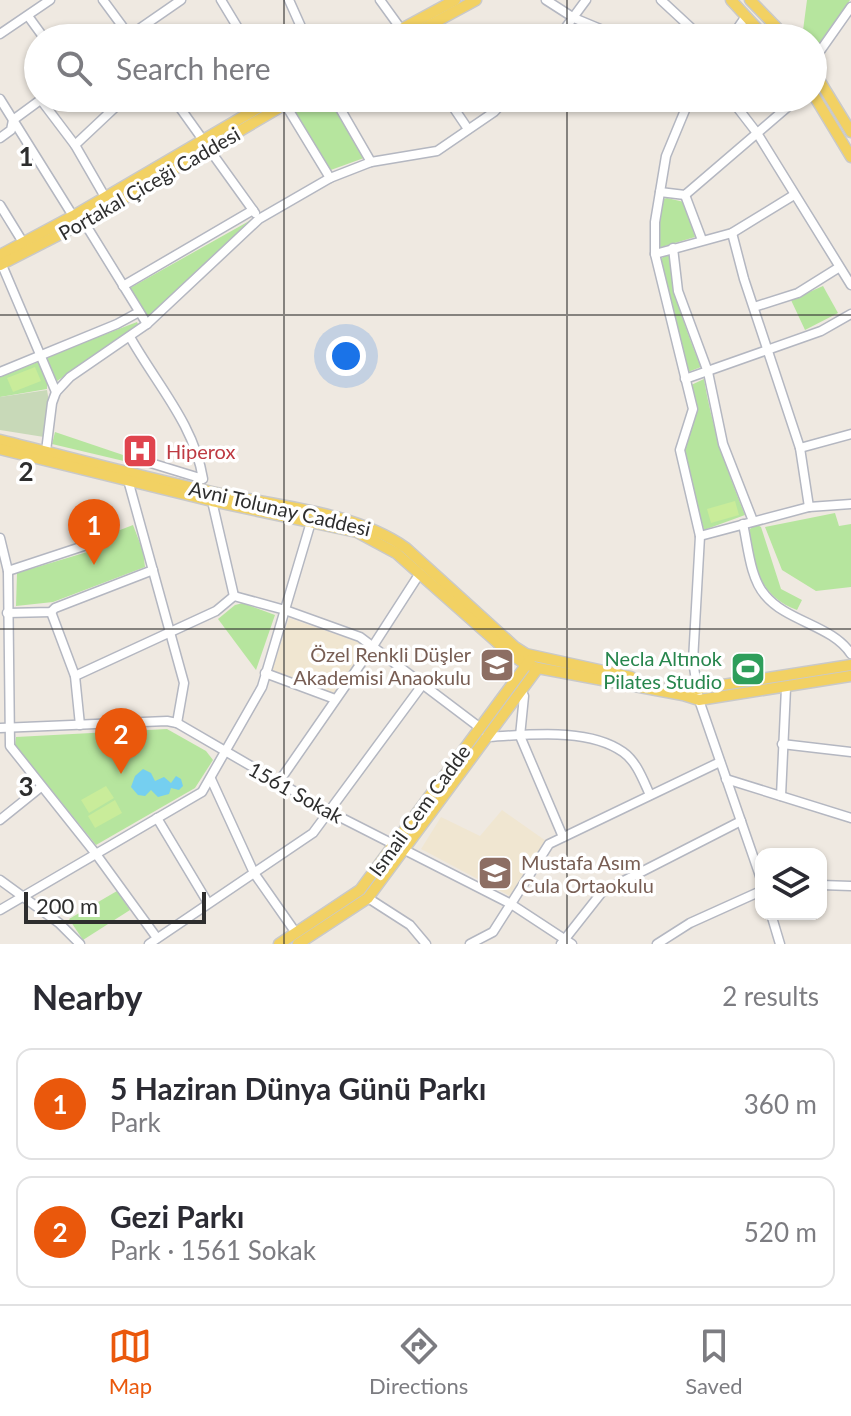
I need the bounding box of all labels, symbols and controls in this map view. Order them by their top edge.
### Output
search box [24,24,827,112]
icon: search [52,46,96,90]
text: Search here [116,50,271,86]
street label: Portakal Çiceği Caddesi [54,121,244,245]
text: 1 [18,140,34,172]
your location [326,336,366,376]
hospital icon: Hiperox [121,432,159,470]
place label: Hiperox [166,439,235,463]
text: 2 [18,455,34,487]
street label: Avni Tolunay Caddesi [187,475,373,541]
pin: 1 [68,499,120,565]
place label: Özel Renkli Düşler Akademisi Anaokulu [293,642,472,689]
school or university icon: Özel Renkli Düşler Akademisi Anaokulu [478,646,516,684]
place label: Necla Altınok Pilates Studio [603,646,723,693]
sports icon: Necla Altınok Pilates Studio [729,650,767,688]
pin: 2 [95,708,147,774]
street label: Ismail Cem Cadde [363,740,475,880]
street label: 1561 Sokak [245,756,348,828]
text: 3 [18,770,34,802]
map controls [755,848,827,920]
button: layers [755,848,827,920]
place label: Mustafa Asım Cula Ortaokulu [521,850,654,897]
school or university icon: Mustafa Asım Cula Ortaokulu [476,854,514,892]
scale bar [24,888,206,924]
text: 200 m [36,892,98,919]
text: Nearby [32,976,143,1017]
text: 2 results [722,980,819,1012]
text: 5 Haziran Dünya Günü Parkı [110,1070,486,1106]
text: 1 [52,1088,68,1120]
text: 360 m [744,1088,817,1120]
text: Park [110,1106,161,1138]
text: Gezi Parkı [110,1198,245,1234]
text: 2 [52,1216,68,1248]
text: 520 m [744,1216,817,1248]
text: Park · 1561 Sokak [110,1234,316,1266]
tab: Map [108,1324,152,1399]
tab: Directions [369,1324,468,1399]
tab: Saved [685,1324,743,1399]

